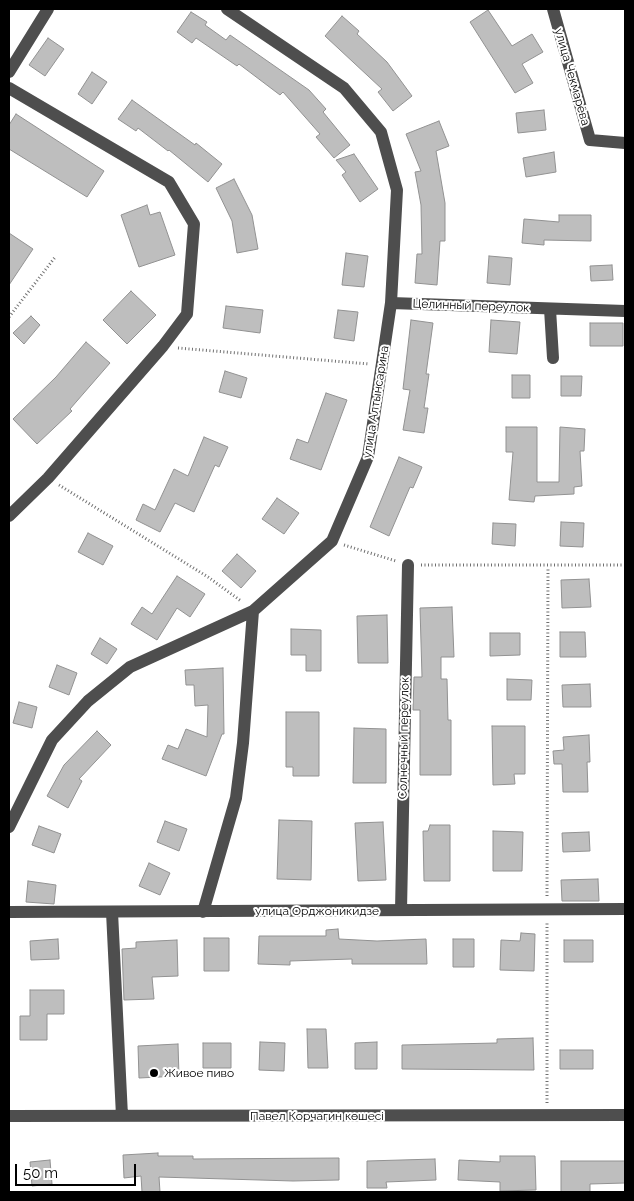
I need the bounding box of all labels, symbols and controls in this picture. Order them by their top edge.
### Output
street label: улица Чекмарёва [551,27,593,127]
street label: Целинный переулок [412,297,530,315]
street label: улица Алтынсарина [360,345,392,459]
street label: Солнечный переулок [396,677,412,799]
street label: улица Орджоникидзе [255,904,379,918]
place label: Живое пиво [164,1066,234,1080]
marker: Живое пиво [148,1067,160,1079]
street label: Павел Корчагин көшесі [250,1109,384,1123]
scale bar [18,1154,139,1186]
text: 50 m [23,1164,58,1182]

